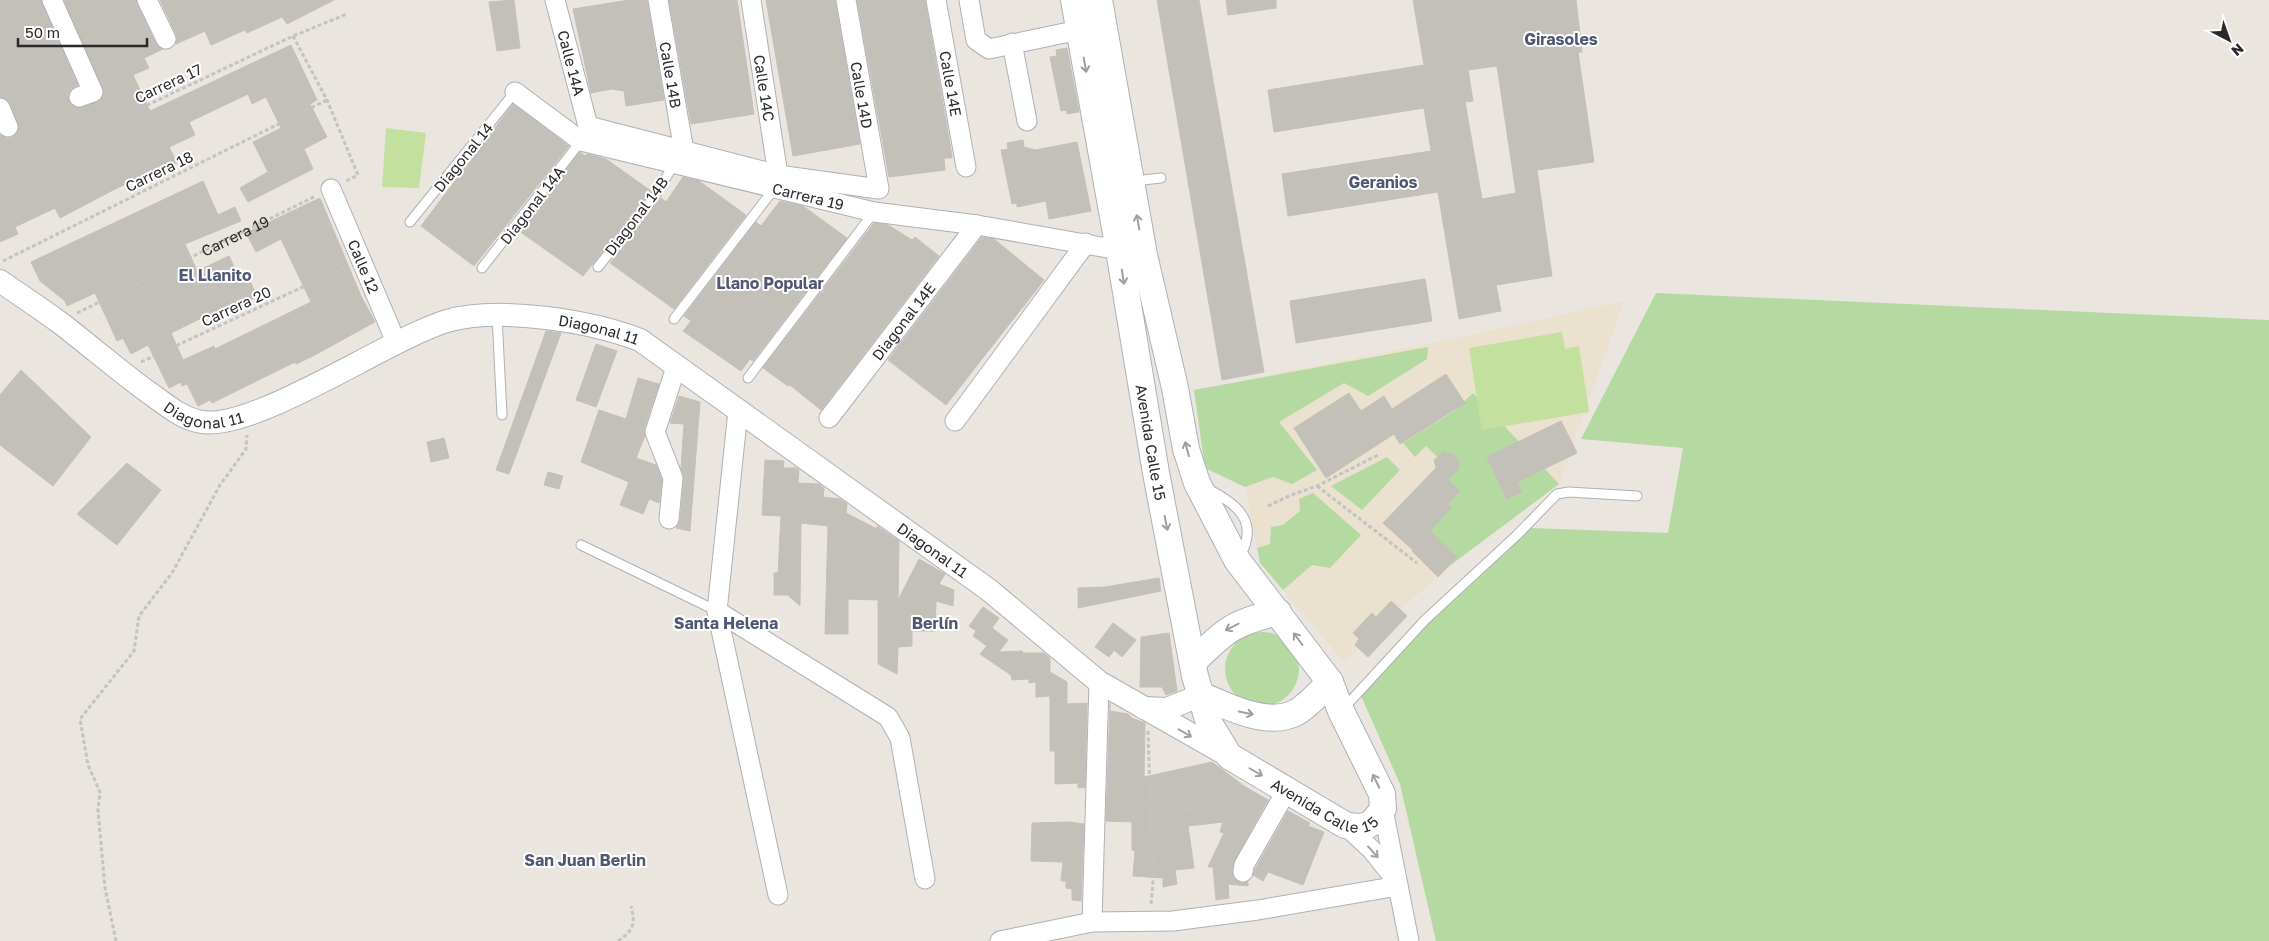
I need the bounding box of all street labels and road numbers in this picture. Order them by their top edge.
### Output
street label: Calle 14A [554,28,589,98]
street label: Calle 14B [656,40,685,110]
street label: Calle 14E [936,49,966,118]
street label: Calle 14C [751,53,779,123]
street label: Carrera 17 [132,60,205,106]
street label: Calle 14D [847,60,877,130]
street label: Diagonal 14 [430,119,496,195]
street label: Carrera 18 [122,147,196,195]
street label: Diagonal 14A [496,162,568,248]
street label: Diagonal 14B [601,173,671,259]
street label: Carrera 19 [771,179,846,213]
street label: Carrera 19 [198,211,272,260]
street label: Calle 12 [344,237,383,296]
street label: Diagonal 14E [868,279,939,364]
street label: Carrera 20 [198,282,274,330]
street label: Diagonal 11 [557,311,641,348]
street label: Avenida Calle 15 [1132,383,1170,502]
street label: Diagonal 11 [161,397,245,432]
street label: Diagonal 11 [894,518,971,581]
street label: Avenida Calle 15 [1268,774,1382,836]

